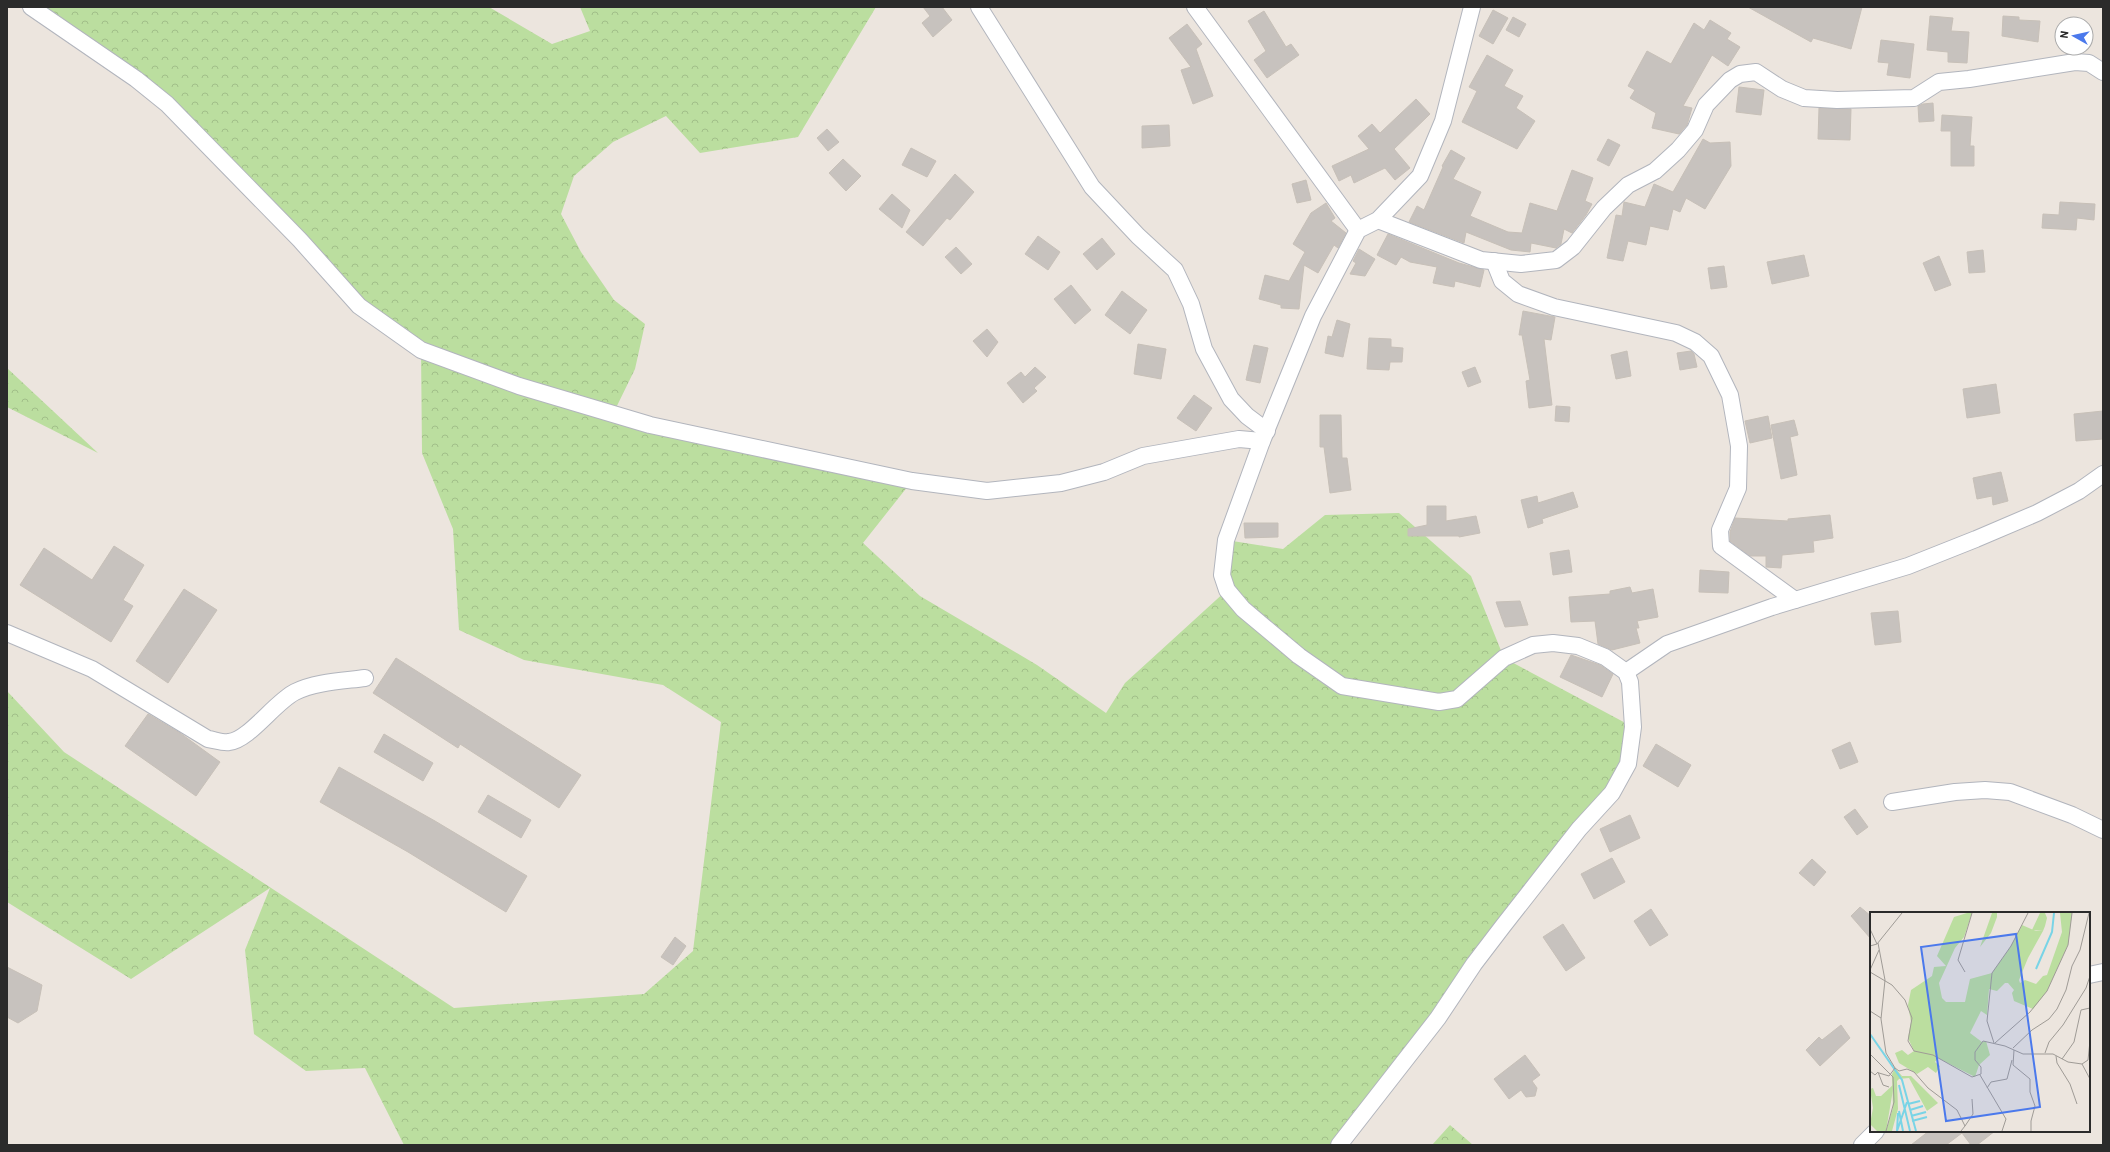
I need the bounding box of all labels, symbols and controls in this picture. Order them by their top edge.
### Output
north arrow [2054,16,2094,56]
text: N [2057,30,2071,39]
inset map [1870,912,2090,1132]

